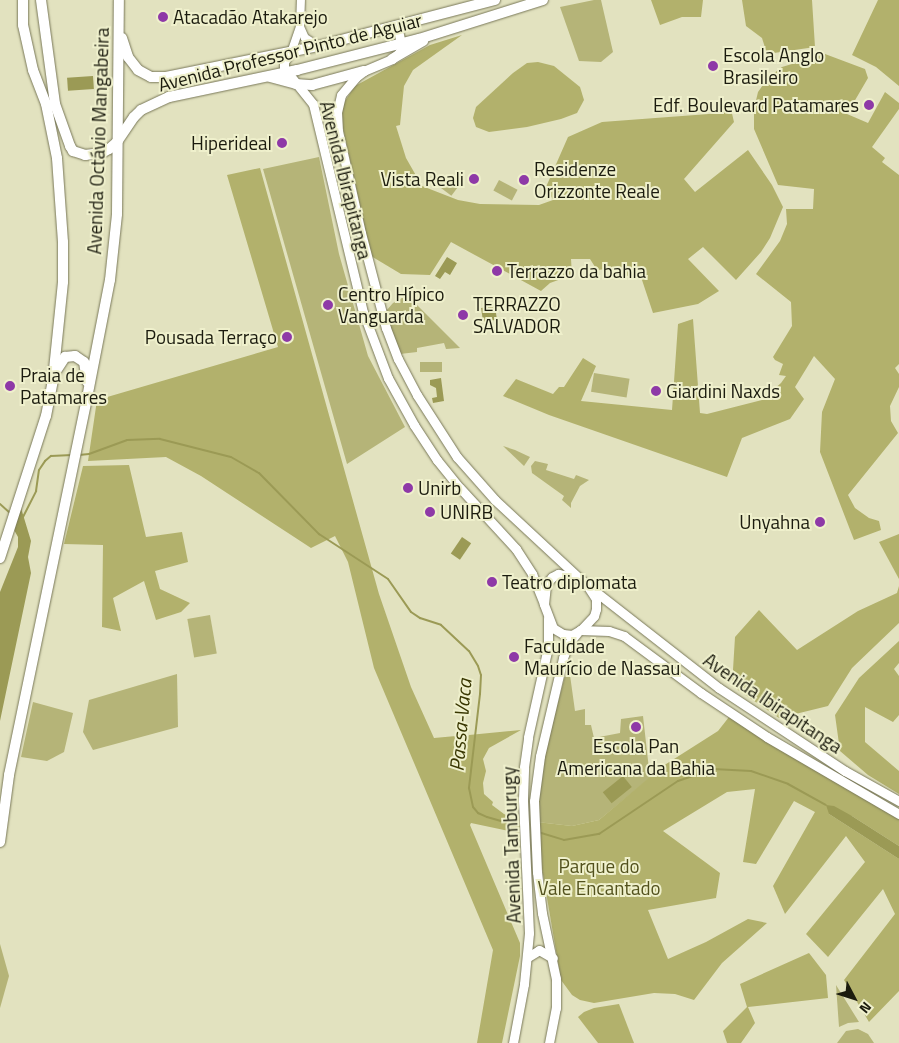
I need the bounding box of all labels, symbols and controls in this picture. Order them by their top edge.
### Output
place label: Atacadão Atakarejo [173,6,328,28]
street label: Avenida Professor Pinto de Aguiar [156,8,424,96]
marker: Atacadão Atakarejo [157,11,169,23]
street label: Avenida Octávio Mangabeira [83,27,113,255]
place label: Escola Anglo Brasileiro [723,44,824,88]
marker: Escola Anglo Brasileiro [707,60,719,72]
place label: Edf. Boulevard Patamares [653,94,859,116]
street label: Avenida Ibirapitanga [315,98,377,262]
marker: Edf. Boulevard Patamares [863,99,875,111]
place label: Hiperideal [191,132,272,154]
marker: Hiperideal [276,137,288,149]
place label: Residenze Orizzonte Reale [534,158,660,202]
place label: Vista Reali [380,168,464,190]
marker: Vista Reali [468,173,480,185]
marker: Residenze Orizzonte Reale [518,174,530,186]
place label: Terrazzo da bahia [507,260,646,282]
marker: Terrazzo da bahia [491,265,503,277]
place label: Centro Hípico Vanguarda [338,283,445,327]
place label: TERRAZZO SALVADOR [473,293,561,337]
marker: Centro Hípico Vanguarda [322,299,334,311]
marker: TERRAZZO SALVADOR [457,309,469,321]
place label: Pousada Terraço [145,326,277,348]
marker: Pousada Terraço [281,331,293,343]
place label: Praia de Patamares [20,364,107,408]
marker: Praia de Patamares [4,380,16,392]
place label: Giardini Naxds [666,380,780,402]
marker: Giardini Naxds [650,385,662,397]
place label: Unirb [418,477,461,499]
marker: Unirb [402,482,414,494]
place label: UNIRB [440,501,493,523]
marker: UNIRB [424,506,436,518]
place label: Unyahna [739,511,810,533]
marker: Unyahna [814,516,826,528]
place label: Teatro diplomata [502,571,637,593]
marker: Teatro diplomata [486,576,498,588]
place label: Faculdade Maurício de Nassau [524,635,680,679]
street label: Avenida Ibirapitanga [699,648,847,758]
marker: Faculdade Maurício de Nassau [508,651,520,663]
water label: Passa-Vaca [444,678,476,772]
marker: Escola Pan Americana da Bahia [630,721,642,733]
place label: Escola Pan Americana da Bahia [557,735,715,779]
street label: Avenida Tamburugy [497,766,525,924]
park label: Parque do Vale Encantado [537,855,661,899]
north arrow [829,973,879,1023]
text: N [855,997,877,1018]

